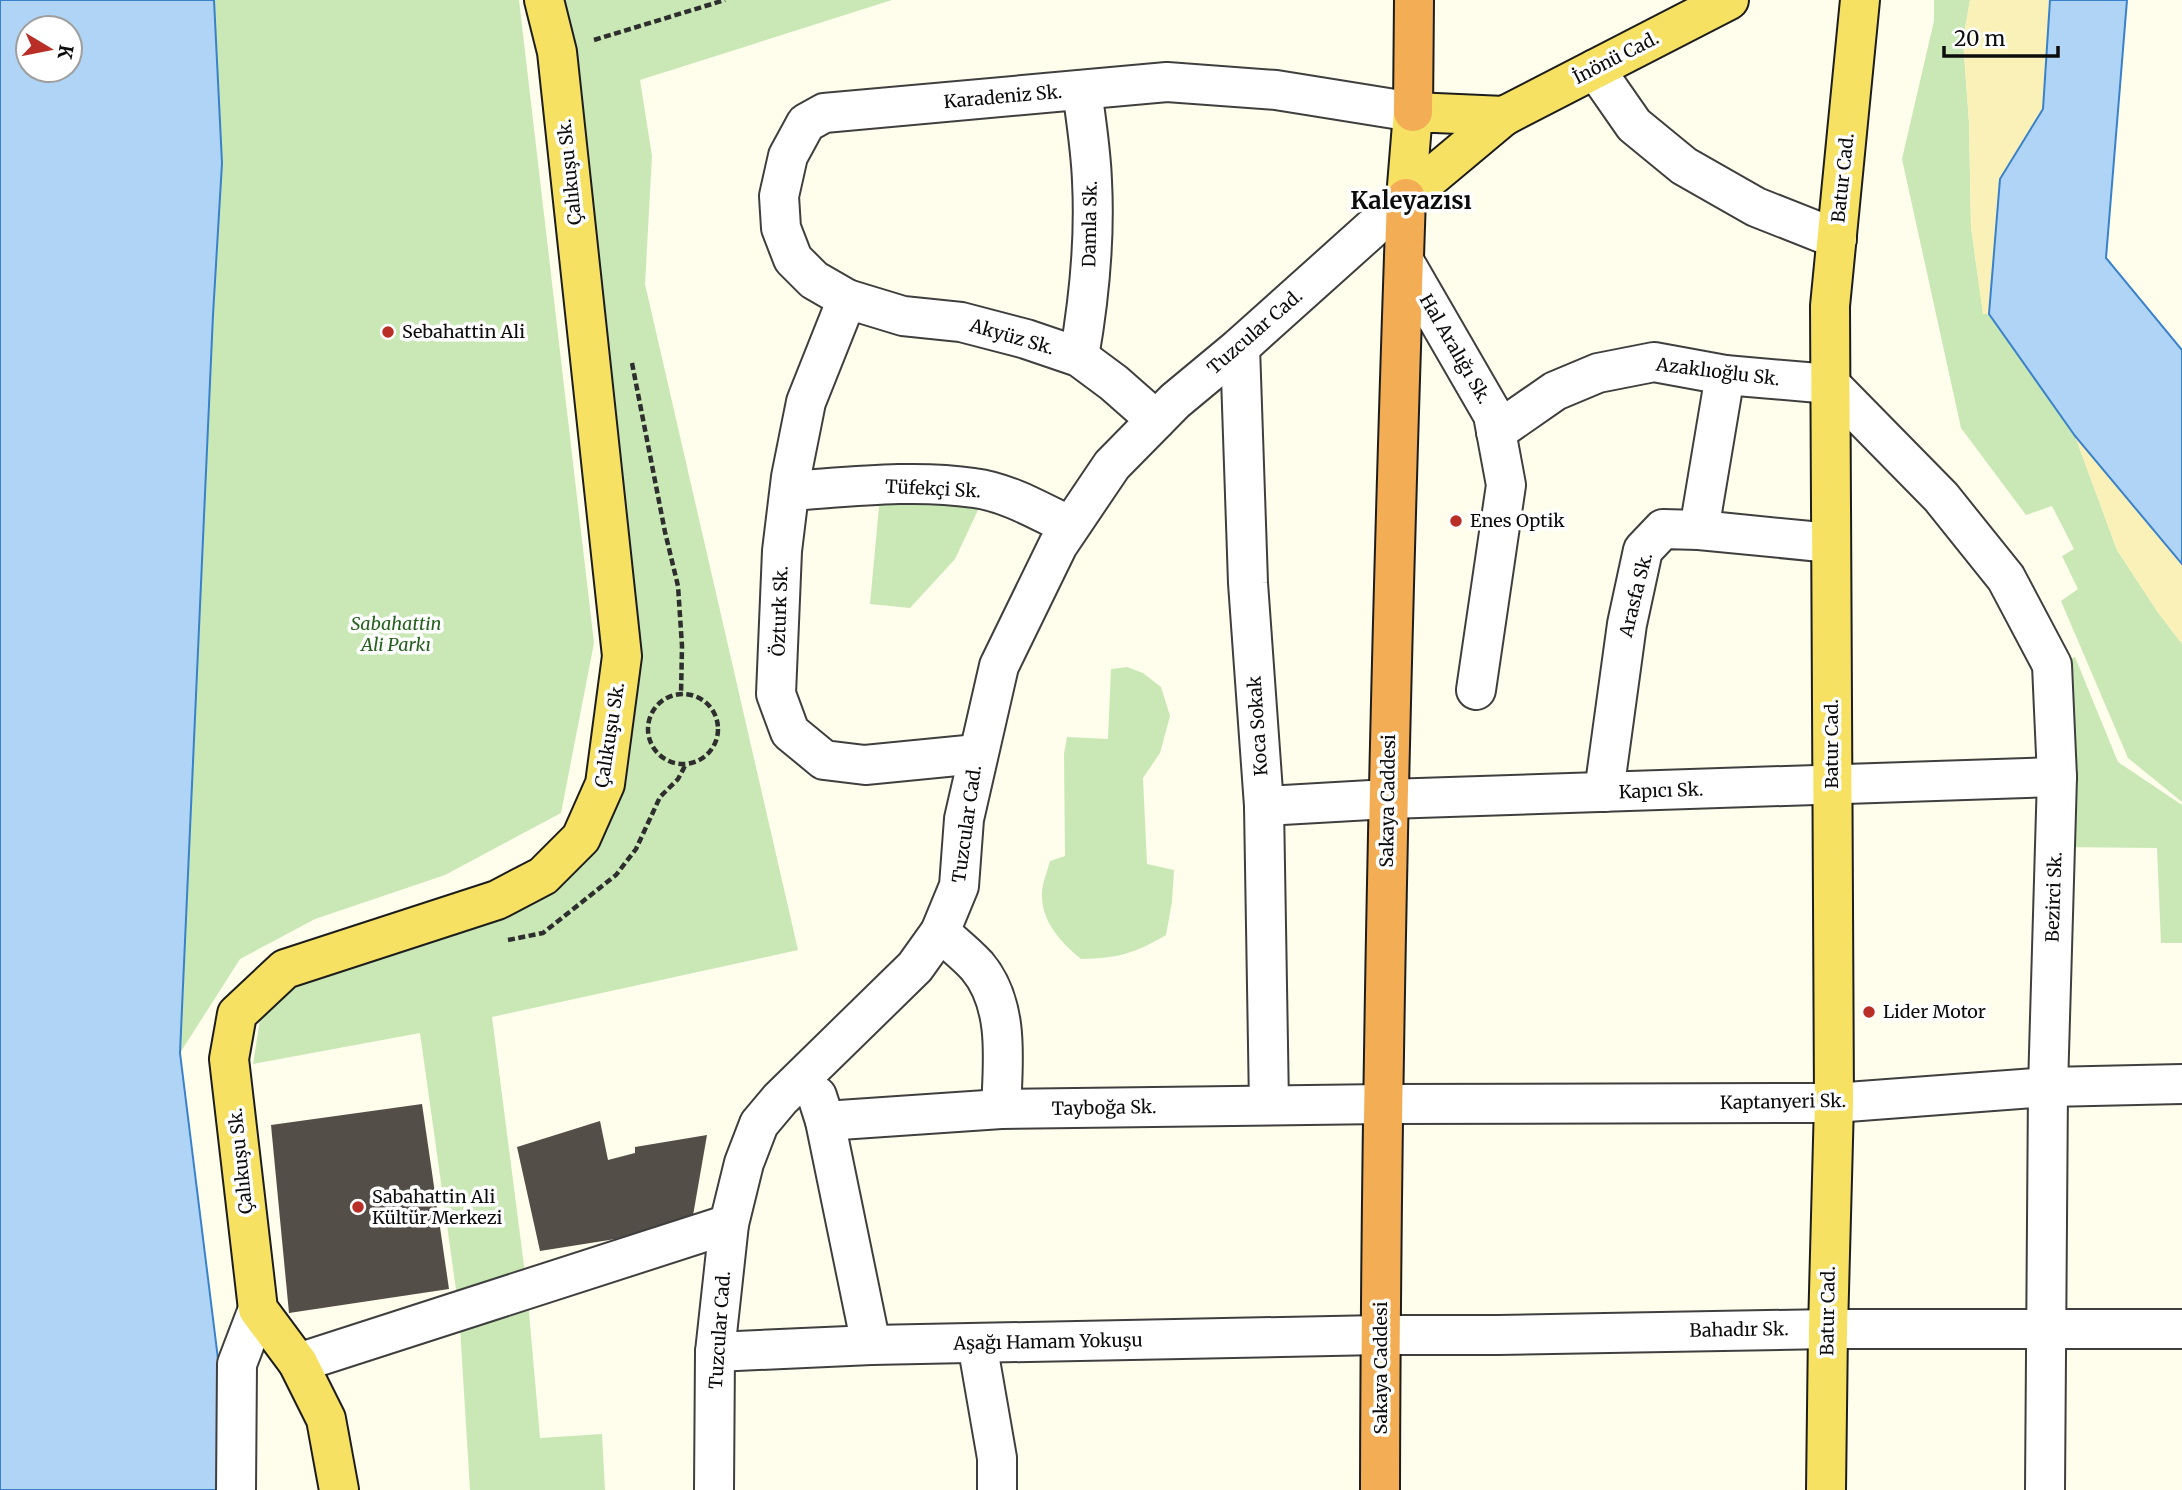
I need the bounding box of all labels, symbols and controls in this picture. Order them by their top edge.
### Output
north arrow [14,14,84,84]
scale bar [1944,14,2058,58]
text: 20 m [1954,25,2006,52]
street label: İnönü Cad. [1569,26,1662,89]
text: K [53,43,79,62]
street label: Karadeniz Sk. [943,80,1063,113]
street label: Çalıkuşu Sk. [553,118,586,226]
street label: Batur Cad. [1826,132,1859,224]
street label: Damla Sk. [1077,180,1102,268]
district label: Kaleyazısı [1350,185,1472,216]
street label: Tuzcular Cad. [1202,284,1307,379]
street label: Hal Aralığı Sk. [1415,290,1496,408]
street label: Akyüz Sk. [966,313,1057,359]
place label: Sebahattin Ali [402,320,525,343]
marker: Sebahattin Ali [380,324,396,340]
street label: Azaklıoğlu Sk. [1654,352,1781,390]
street label: Tüfekçi Sk. [884,475,982,503]
place label: Enes Optik [1470,509,1565,532]
marker: Enes Optik [1448,513,1464,529]
street label: Arasfa Sk. [1614,550,1657,640]
street label: Özturk Sk. [766,565,793,657]
park label: Sabahattin Ali Parkı [351,612,441,656]
street label: Koca Sokak [1242,675,1272,777]
street label: Çalıkuşu Sk. [590,681,629,789]
street label: Batur Cad. [1820,699,1843,789]
street label: Sakaya Caddesi [1375,734,1400,868]
street label: Tuzcular Cad. [947,764,986,884]
street label: Kapıcı Sk. [1618,778,1704,803]
street label: Bezirci Sk. [2040,851,2067,943]
place label: Lider Motor [1883,1000,1986,1023]
marker: Lider Motor [1861,1004,1877,1020]
street label: Kaptanyeri Sk. [1720,1089,1846,1114]
street label: Tayboğa Sk. [1051,1095,1157,1120]
street label: Çalıkuşu Sk. [224,1107,257,1215]
place label: Sabahattin Ali Kültür Merkezi [372,1185,503,1229]
marker: Sabahattin Ali Kültür Merkezi [350,1199,366,1215]
street label: Batur Cad. [1815,1266,1840,1356]
street label: Tuzcular Cad. [704,1270,735,1390]
street label: Sakaya Caddesi [1369,1301,1392,1435]
street label: Bahadır Sk. [1689,1317,1789,1342]
street label: Aşağı Hamam Yokuşu [952,1328,1143,1355]

